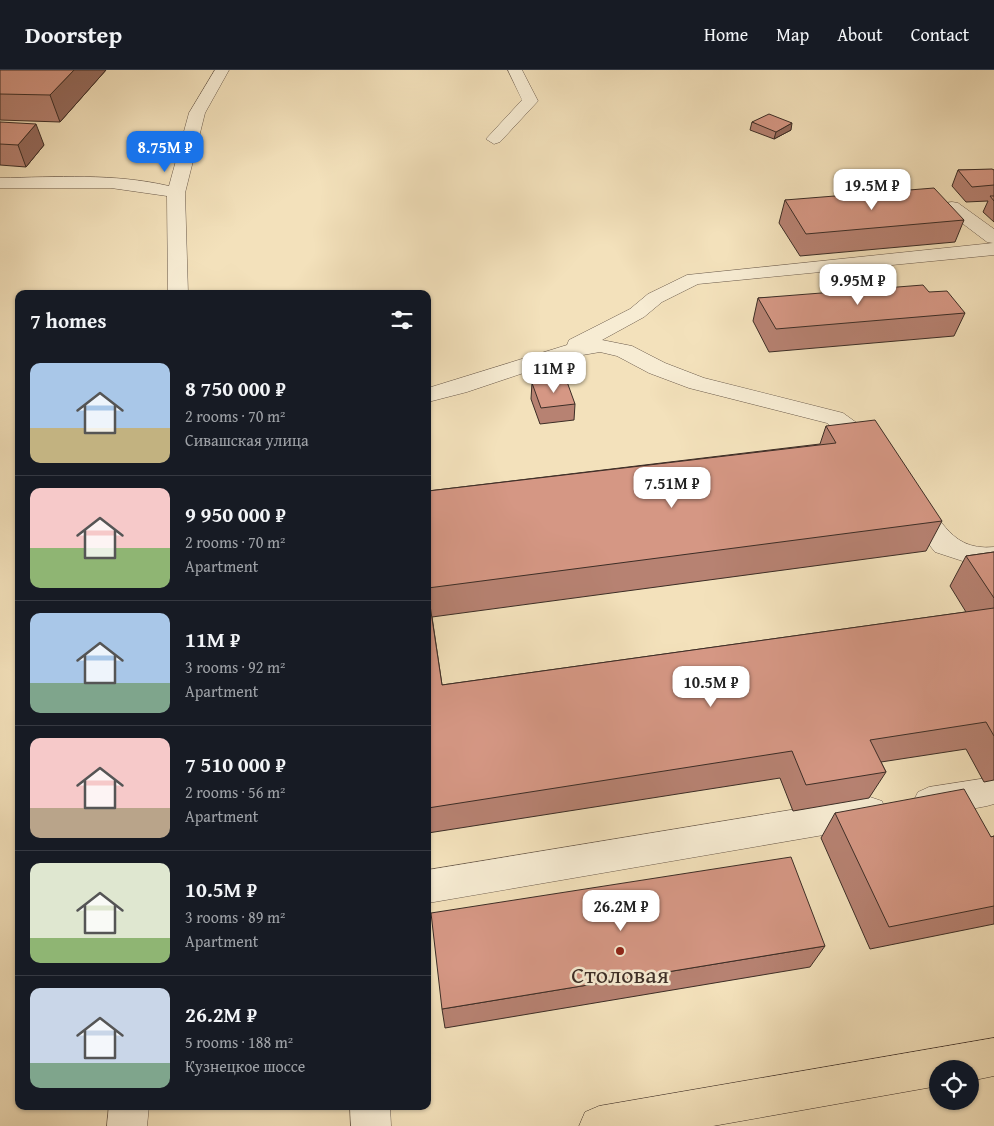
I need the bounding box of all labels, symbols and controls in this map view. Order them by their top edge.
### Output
text: Doorstep [25,17,122,52]
text: Home [704,21,748,48]
text: Map [776,21,809,48]
text: About [837,21,883,48]
text: Contact [911,21,969,48]
pin: 8.75M ₽ [119,131,211,173]
text: 8.75M ₽ [138,135,192,159]
pin: 19.5M ₽ [826,168,918,211]
text: 19.5M ₽ [845,173,899,197]
pin: 9.95M ₽ [812,264,904,306]
text: 9.95M ₽ [831,268,885,292]
text: 7 homes [30,305,106,336]
icon: filters [388,306,416,334]
pin: 11M ₽ [519,352,589,394]
text: 11M ₽ [533,356,575,380]
text: 8 750 000 ₽ [185,373,286,404]
icon: home [70,383,130,443]
text: 2 rooms · 70 m² [185,404,285,428]
text: Сивашская улица [185,428,309,452]
pin: 7.51M ₽ [626,466,718,509]
text: 7.51M ₽ [645,471,699,495]
text: 9 950 000 ₽ [185,499,286,530]
icon: home [70,508,130,568]
text: 2 rooms · 70 m² [185,530,285,554]
text: Apartment [185,554,258,578]
text: 11M ₽ [185,624,240,655]
icon: home [70,633,130,693]
text: 3 rooms · 92 m² [185,655,285,679]
pin: 10.5M ₽ [665,666,757,708]
text: 10.5M ₽ [684,670,738,694]
text: Apartment [185,679,258,703]
text: 7 510 000 ₽ [185,749,286,780]
icon: home [70,758,130,818]
text: 2 rooms · 56 m² [185,780,285,804]
text: Apartment [185,804,258,828]
text: 10.5M ₽ [185,874,257,905]
icon: home [70,883,130,943]
pin: 26.2M ₽ [575,890,667,932]
text: 26.2M ₽ [594,894,648,918]
text: 3 rooms · 89 m² [185,905,285,929]
text: Apartment [185,929,258,953]
marker: Столовая [614,945,626,957]
place label: Столовая [571,957,669,992]
text: 26.2M ₽ [185,999,257,1030]
icon: home [70,1008,130,1068]
text: 5 rooms · 188 m² [185,1030,293,1054]
text: Кузнецкое шоссе [185,1054,305,1078]
map controls [929,1060,979,1110]
button: locate [929,1060,979,1110]

